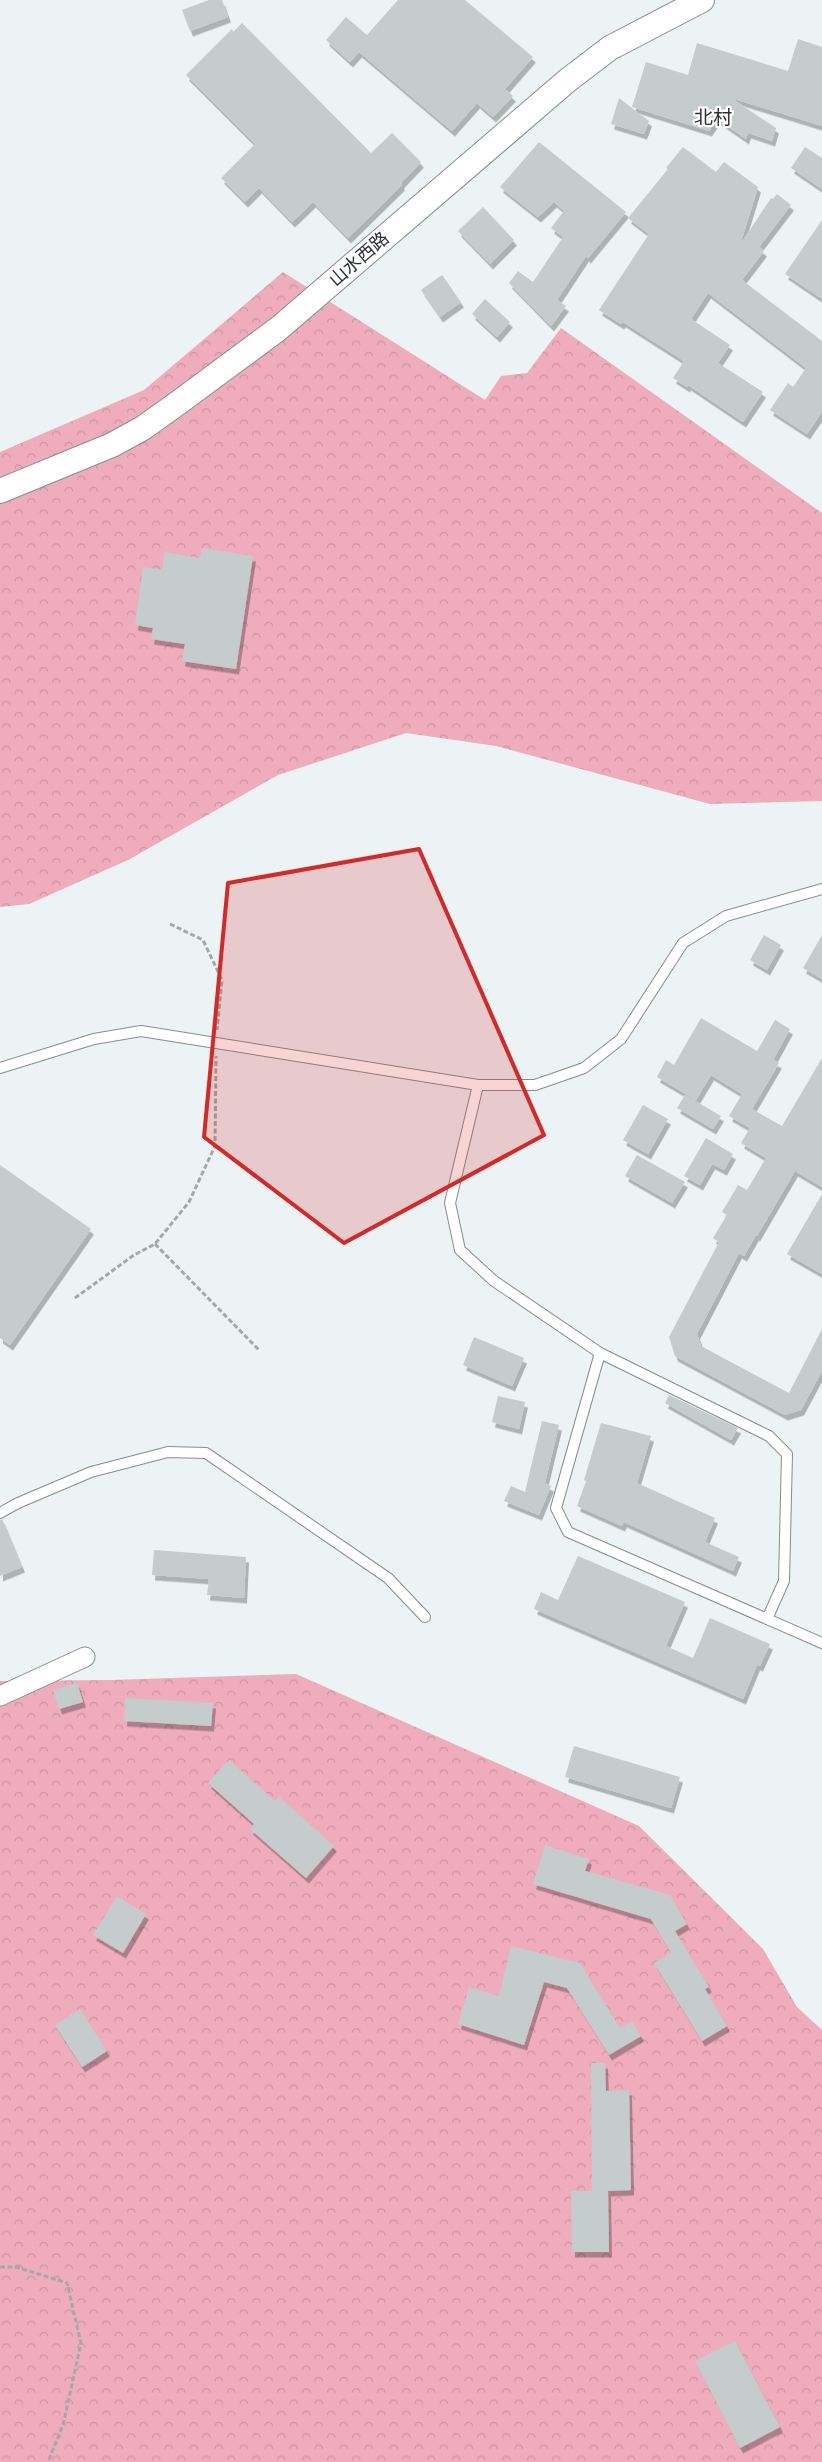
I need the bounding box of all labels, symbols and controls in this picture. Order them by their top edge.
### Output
district label: 北村 [694,106,732,129]
street label: 山水西路 [325,227,393,291]

